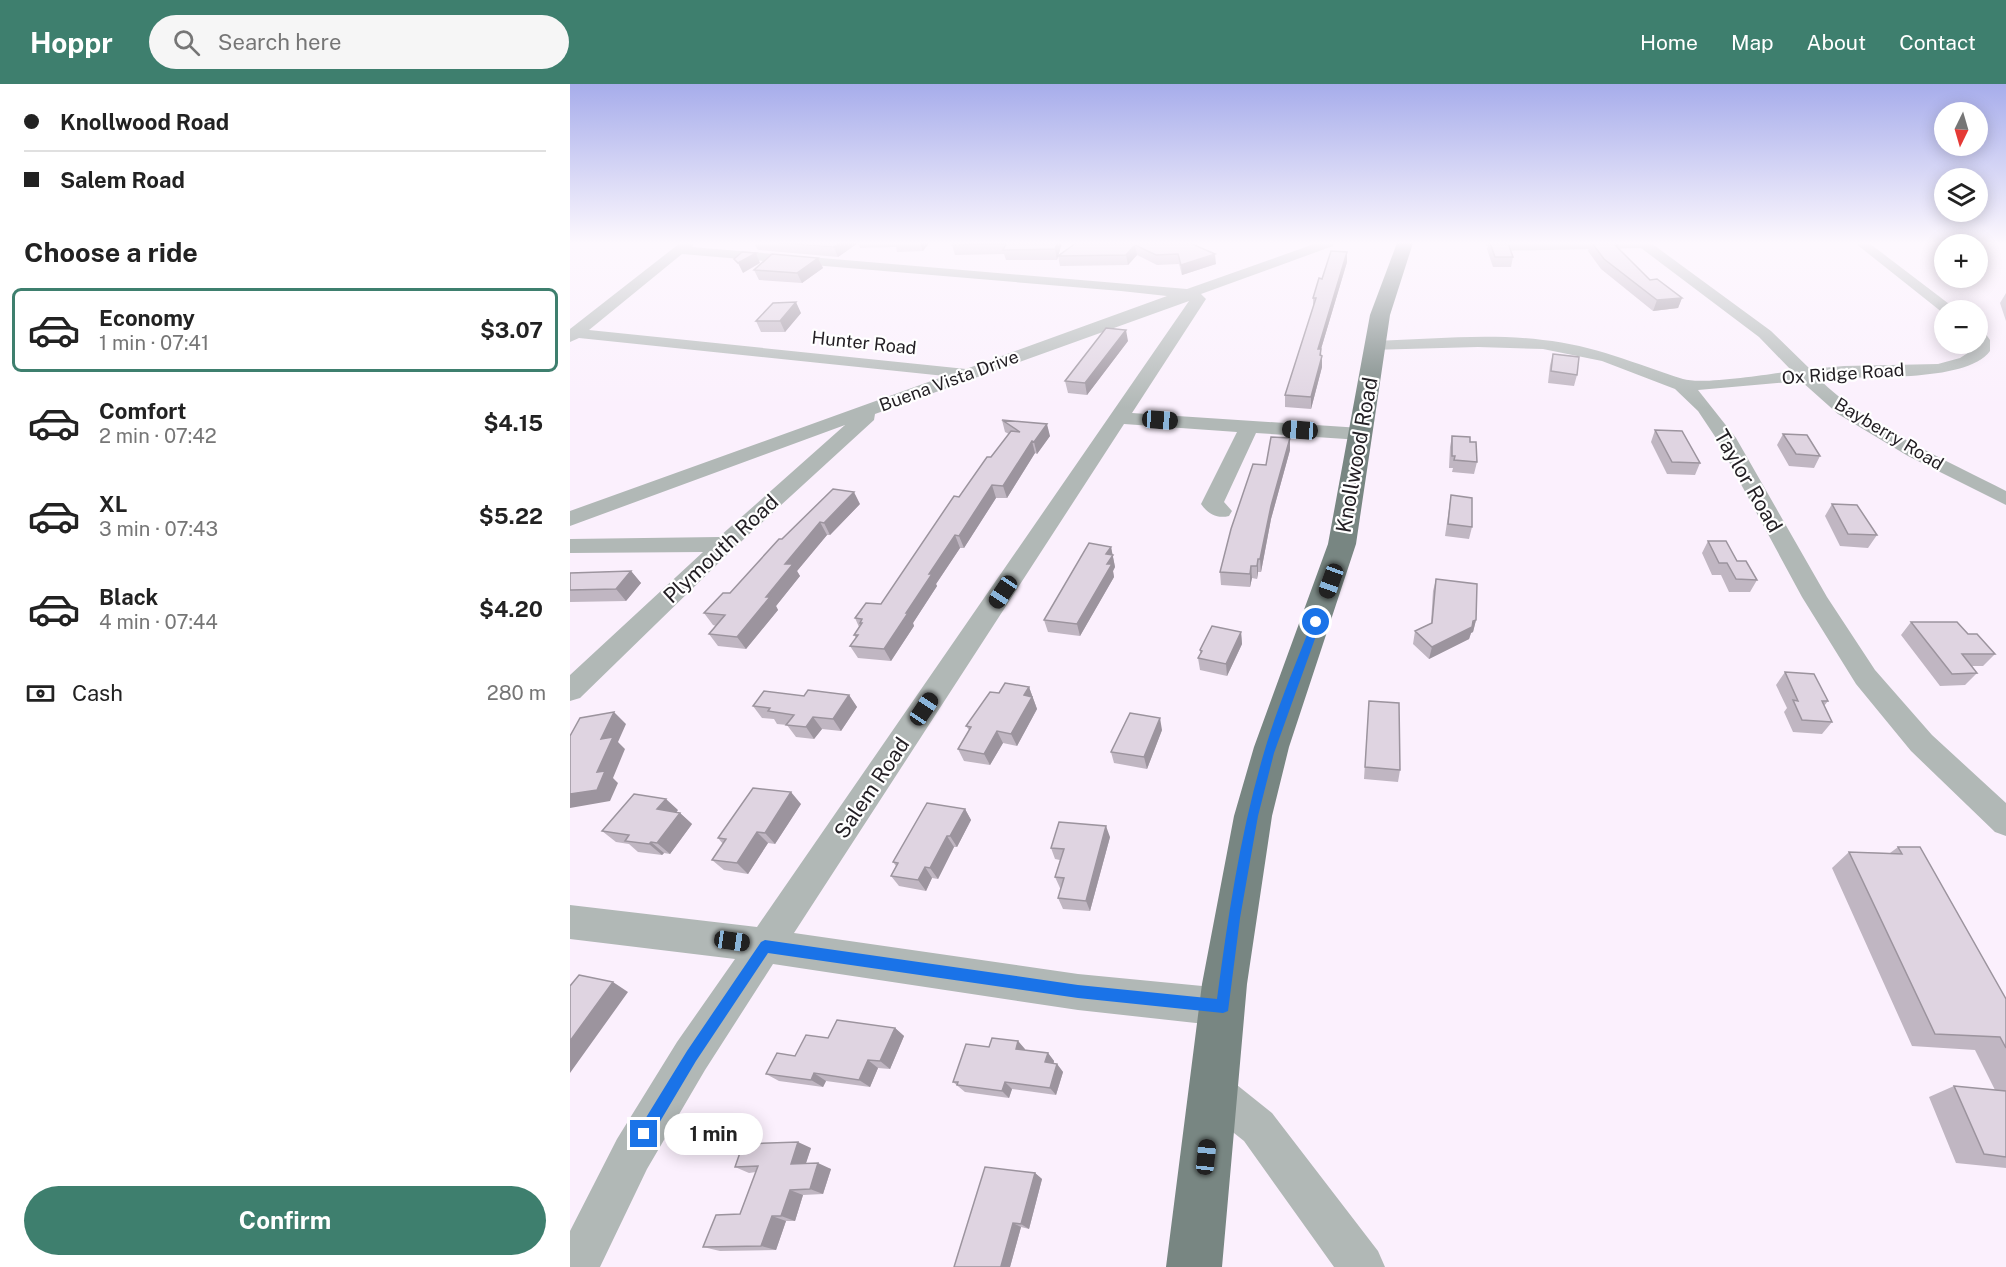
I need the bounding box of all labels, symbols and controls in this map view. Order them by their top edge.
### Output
search box [149,15,569,69]
text: Hoppr [30,26,113,59]
icon: search [170,26,203,59]
text: Search here [218,29,341,55]
text: Home [1640,30,1698,55]
text: Map [1731,30,1774,55]
text: About [1807,30,1866,55]
text: Contact [1899,30,1976,55]
north arrow [1934,102,1988,156]
map controls [1934,102,1988,354]
text: Knollwood Road [60,109,229,135]
text: Salem Road [60,167,185,193]
button: layers [1934,168,1988,222]
button: + [1934,234,1988,288]
text: Choose a ride [24,236,198,268]
button: − [1934,300,1988,354]
icon: car [27,303,81,357]
text: Economy [99,305,195,331]
text: $3.07 [480,317,543,343]
street label: Hunter Road [811,327,918,358]
text: 1 min · 07:41 [99,331,209,355]
street label: Buena Vista Drive [876,346,1021,416]
street label: Ox Ridge Road [1781,359,1905,388]
street label: Knollwood Road [1331,375,1383,535]
street label: Bayberry Road [1831,393,1947,474]
icon: car [27,396,81,450]
text: Comfort [99,398,186,424]
text: $4.15 [483,410,543,436]
car [1141,410,1179,430]
car [1281,420,1319,440]
text: 2 min · 07:42 [99,424,217,448]
street label: Taylor Road [1709,425,1788,537]
icon: car [27,489,81,543]
street label: Plymouth Road [658,489,783,608]
text: XL [99,491,127,517]
text: $5.22 [479,503,543,529]
text: 3 min · 07:43 [99,517,218,541]
car [1316,561,1346,601]
car [985,572,1021,612]
icon: car [27,582,81,636]
text: Black [99,584,158,610]
text: $4.20 [479,596,543,622]
route start [1302,608,1329,635]
text: 4 min · 07:44 [99,610,218,634]
icon: cash [24,677,57,710]
text: Cash [72,680,123,706]
text: 280 m [487,681,546,705]
car [906,689,942,729]
street label: Salem Road [829,733,914,843]
car [713,930,751,952]
callout: 1 min [665,1113,764,1155]
route end [630,1120,657,1147]
text: 1 min [689,1122,738,1146]
car [1195,1138,1217,1176]
button: Confirm [24,1186,546,1255]

